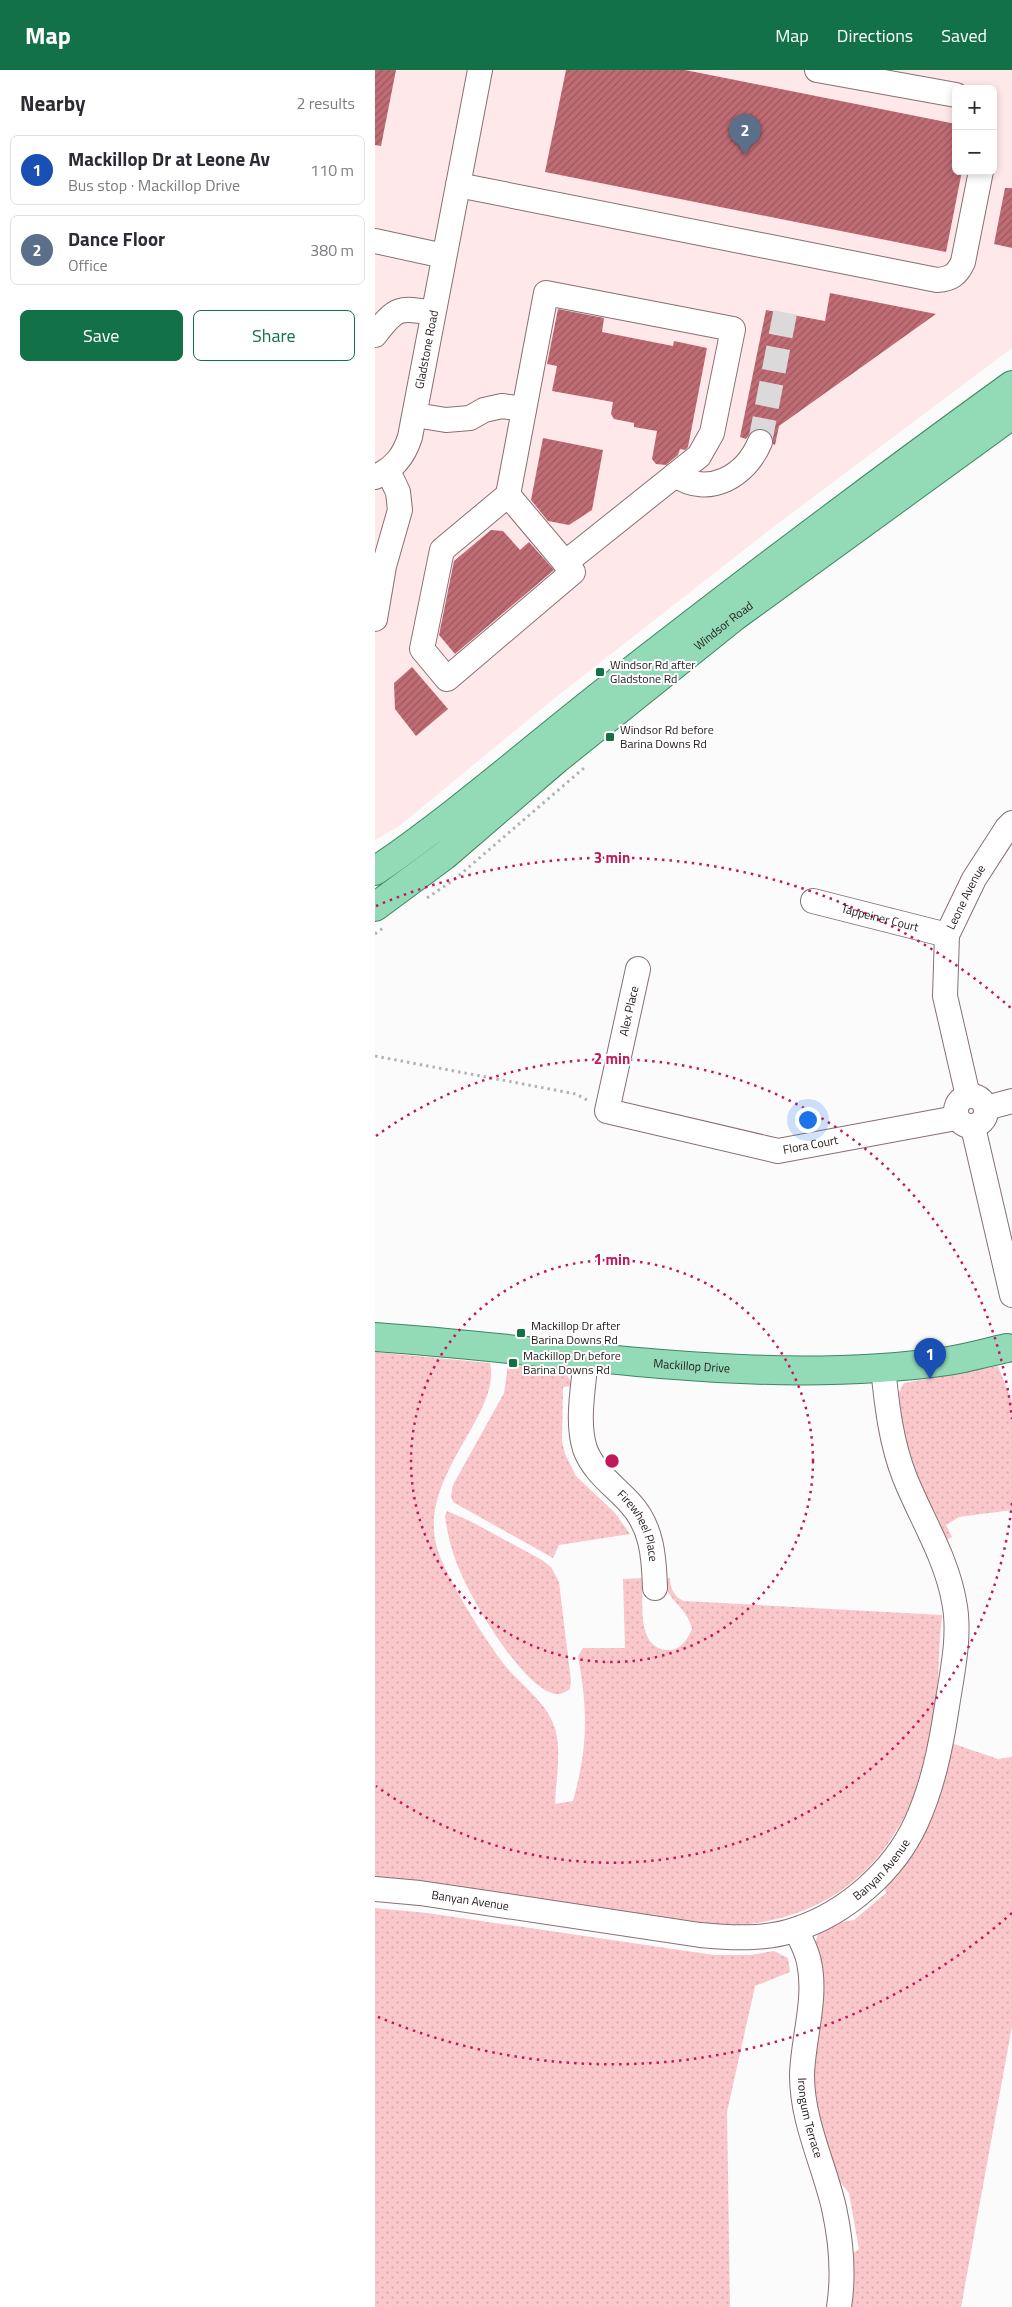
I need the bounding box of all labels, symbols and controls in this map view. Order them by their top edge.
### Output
text: Map [25,17,71,53]
text: Map [775,22,809,49]
text: Directions [837,22,913,49]
text: Saved [941,22,987,49]
map controls [952,85,997,175]
button: + [952,85,997,130]
text: Nearby [20,87,85,119]
text: 2 results [296,91,355,115]
pin: 2 [729,114,761,155]
button: − [952,130,997,175]
text: Mackillop Dr at Leone Av [68,144,270,173]
text: 1 [33,158,41,182]
text: 110 m [310,158,354,182]
text: Bus stop · Mackillop Drive [68,173,240,197]
text: Dance Floor [68,224,165,253]
text: 2 [33,238,41,262]
text: 380 m [310,238,354,262]
text: Office [68,253,108,277]
street label: Gladstone Road [409,308,443,391]
button: Save [20,310,183,361]
button: Share [193,310,355,361]
street label: Windsor Road [689,596,757,655]
place label: Windsor Rd after Gladstone Rd [610,655,695,688]
marker: Windsor Rd after Gladstone Rd [594,666,606,678]
place label: Windsor Rd before Barina Downs Rd [620,720,714,753]
marker: Windsor Rd before Barina Downs Rd [604,731,616,743]
text: 3 min [594,846,630,869]
street label: Leone Avenue [941,860,990,933]
street label: Tappeiner Court [839,899,922,937]
street label: Alex Place [614,984,644,1038]
text: 2 min [594,1047,630,1070]
your location [795,1107,821,1133]
street label: Flora Court [781,1130,840,1159]
text: 1 min [594,1248,630,1271]
place label: Mackillop Dr after Barina Downs Rd [531,1316,621,1349]
marker: Mackillop Dr after Barina Downs Rd [515,1327,527,1339]
pin: 1 [914,1338,946,1379]
place label: Mackillop Dr before Barina Downs Rd [523,1346,621,1379]
street label: Mackillop Drive [653,1353,731,1378]
marker: Mackillop Dr before Barina Downs Rd [507,1357,519,1369]
centre of rings [603,1452,621,1470]
street label: Firewheel Place [613,1485,663,1563]
street label: Banyan Avenue [848,1835,914,1905]
street label: Banyan Avenue [430,1885,510,1915]
street label: Irongum Terrace [793,2077,829,2160]

